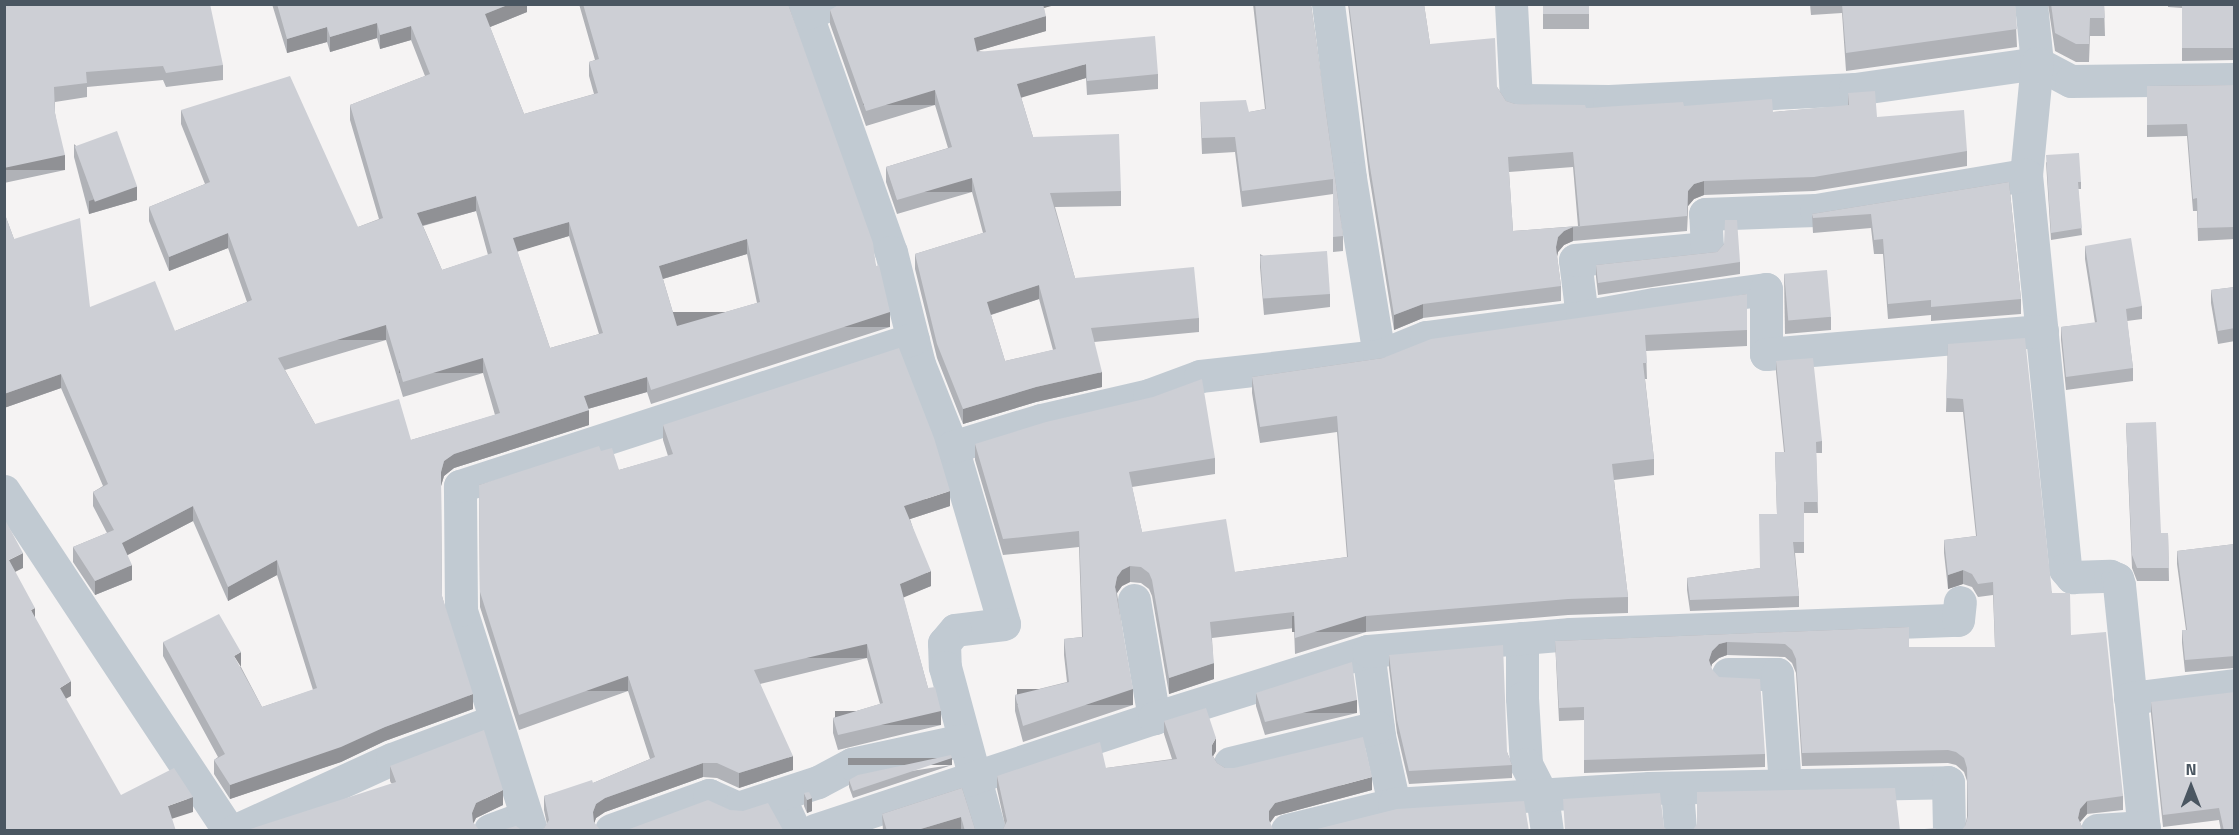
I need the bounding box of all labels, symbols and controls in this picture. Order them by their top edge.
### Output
north arrow [2161,757,2221,817]
text: N [2185,757,2197,781]

